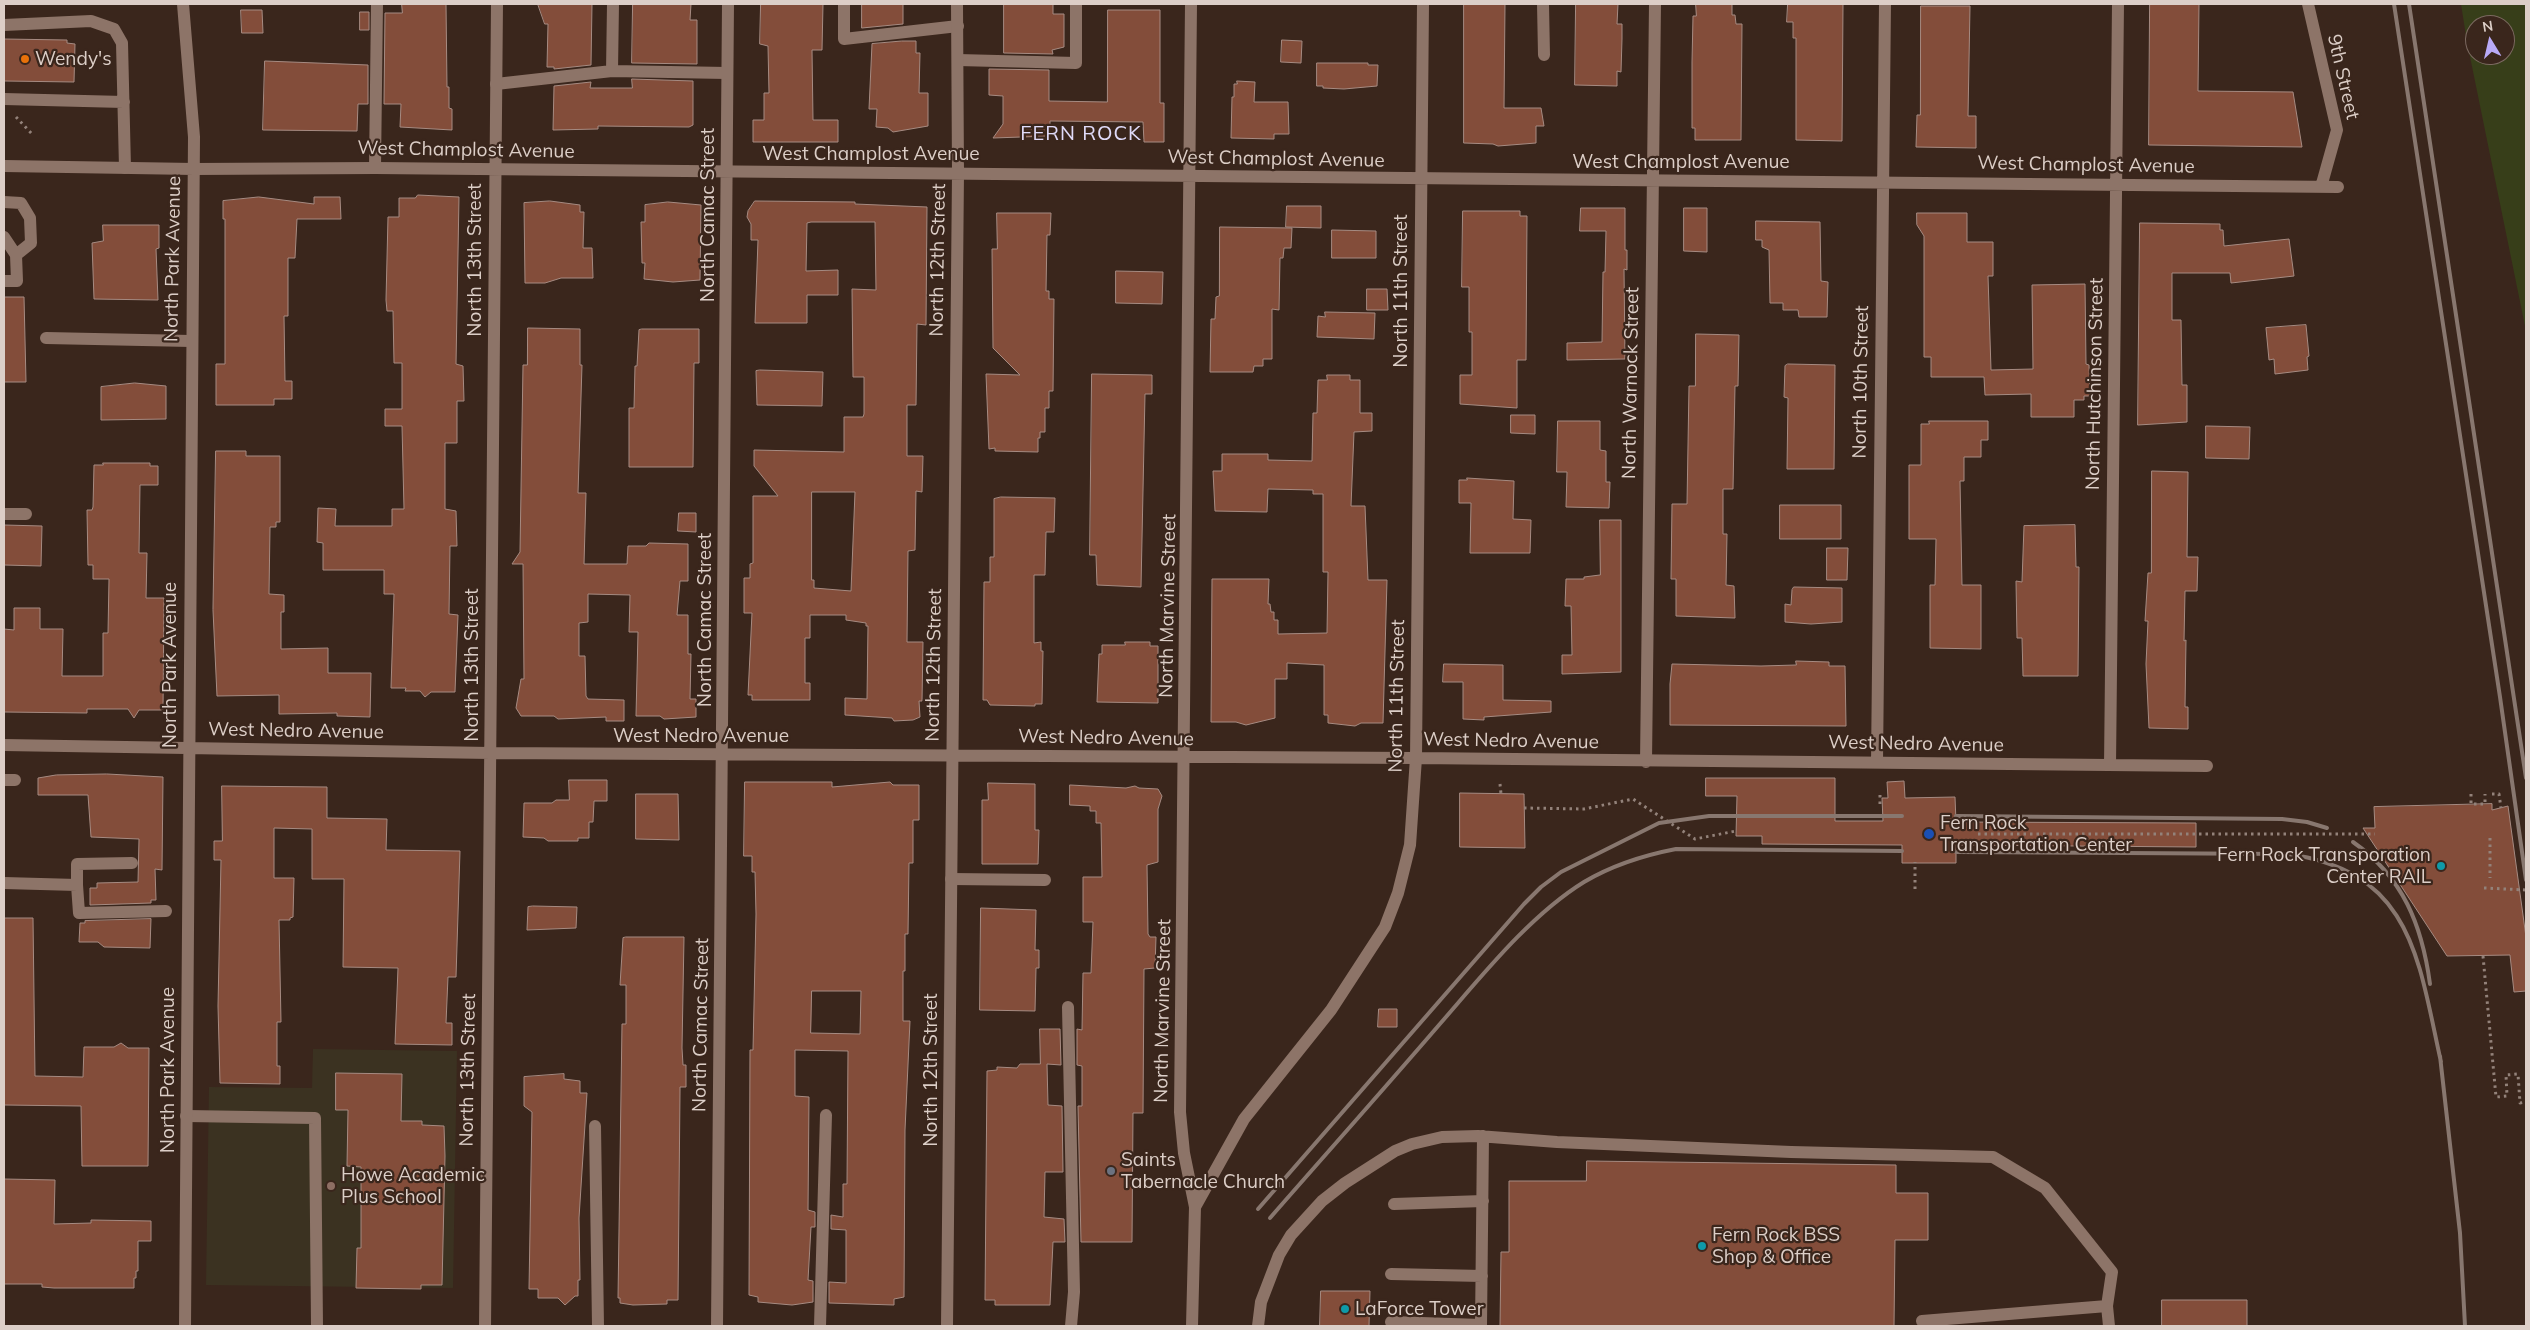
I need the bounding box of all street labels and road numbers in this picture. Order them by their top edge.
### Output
street label: 9th Street [2322,32,2364,122]
street label: North Camac Street [697,128,719,302]
street label: West Champlost Avenue [357,137,575,163]
street label: West Champlost Avenue [762,143,980,165]
street label: West Champlost Avenue [1167,146,1385,172]
street label: West Champlost Avenue [1572,151,1790,173]
street label: West Champlost Avenue [1977,152,2195,178]
street label: North Park Avenue [160,176,186,342]
street label: North 13th Street [464,183,486,337]
street label: North 12th Street [925,183,951,337]
street label: North 11th Street [1390,214,1412,368]
street label: North Hutchinson Street [2082,278,2108,490]
street label: North Warnock Street [1618,287,1644,479]
street label: North 10th Street [1848,305,1874,459]
street label: North Marvine Street [1155,514,1181,698]
street label: North Camac Street [694,533,716,707]
street label: North Park Avenue [159,582,181,748]
street label: North 13th Street [461,588,483,742]
street label: North 12th Street [921,588,947,742]
street label: North 11th Street [1384,619,1410,773]
street label: West Nedro Avenue [208,718,384,744]
street label: West Nedro Avenue [613,725,789,747]
street label: West Nedro Avenue [1018,725,1194,751]
street label: West Nedro Avenue [1423,728,1599,754]
street label: West Nedro Avenue [1828,731,2004,757]
street label: North Marvine Street [1150,919,1176,1103]
street label: North Camac Street [688,938,714,1112]
street label: North Park Avenue [157,987,179,1153]
street label: North 13th Street [455,993,481,1147]
street label: North 12th Street [920,993,942,1147]

